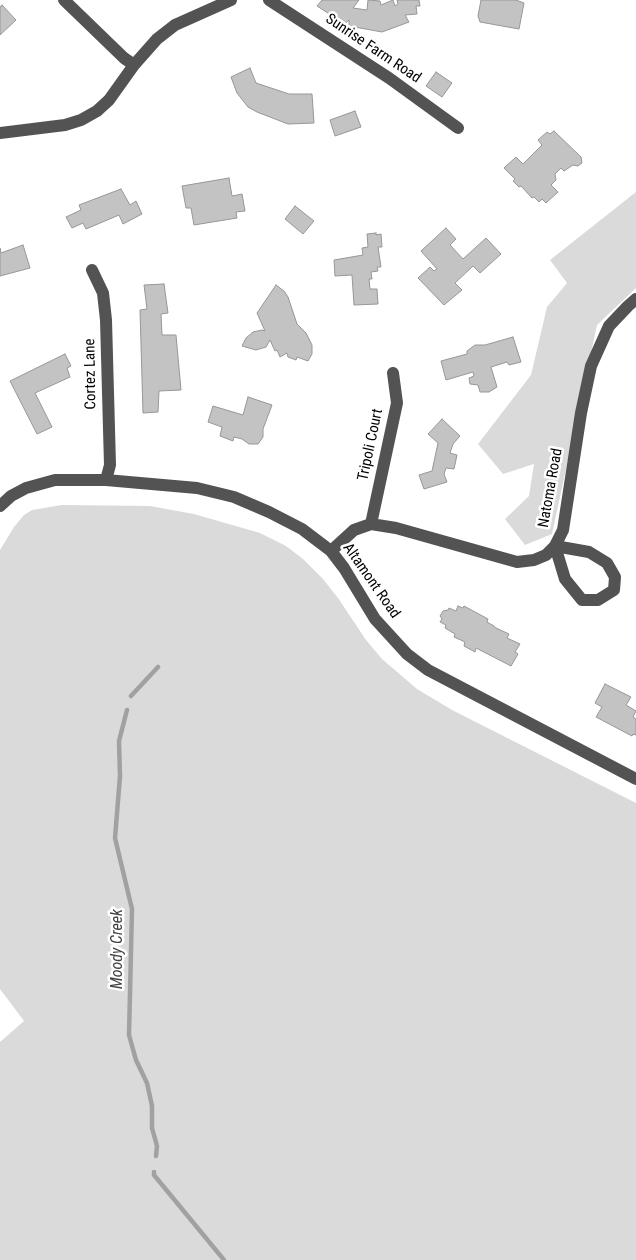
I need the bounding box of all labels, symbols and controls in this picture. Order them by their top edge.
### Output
street label: Sunrise Farm Road [322,10,424,88]
street label: Cortez Lane [81,338,101,410]
street label: Tripoli Court [355,407,387,483]
street label: Natoma Road [535,447,567,529]
street label: Altamont Road [338,540,404,622]
water label: Moody Creek [108,909,128,989]

